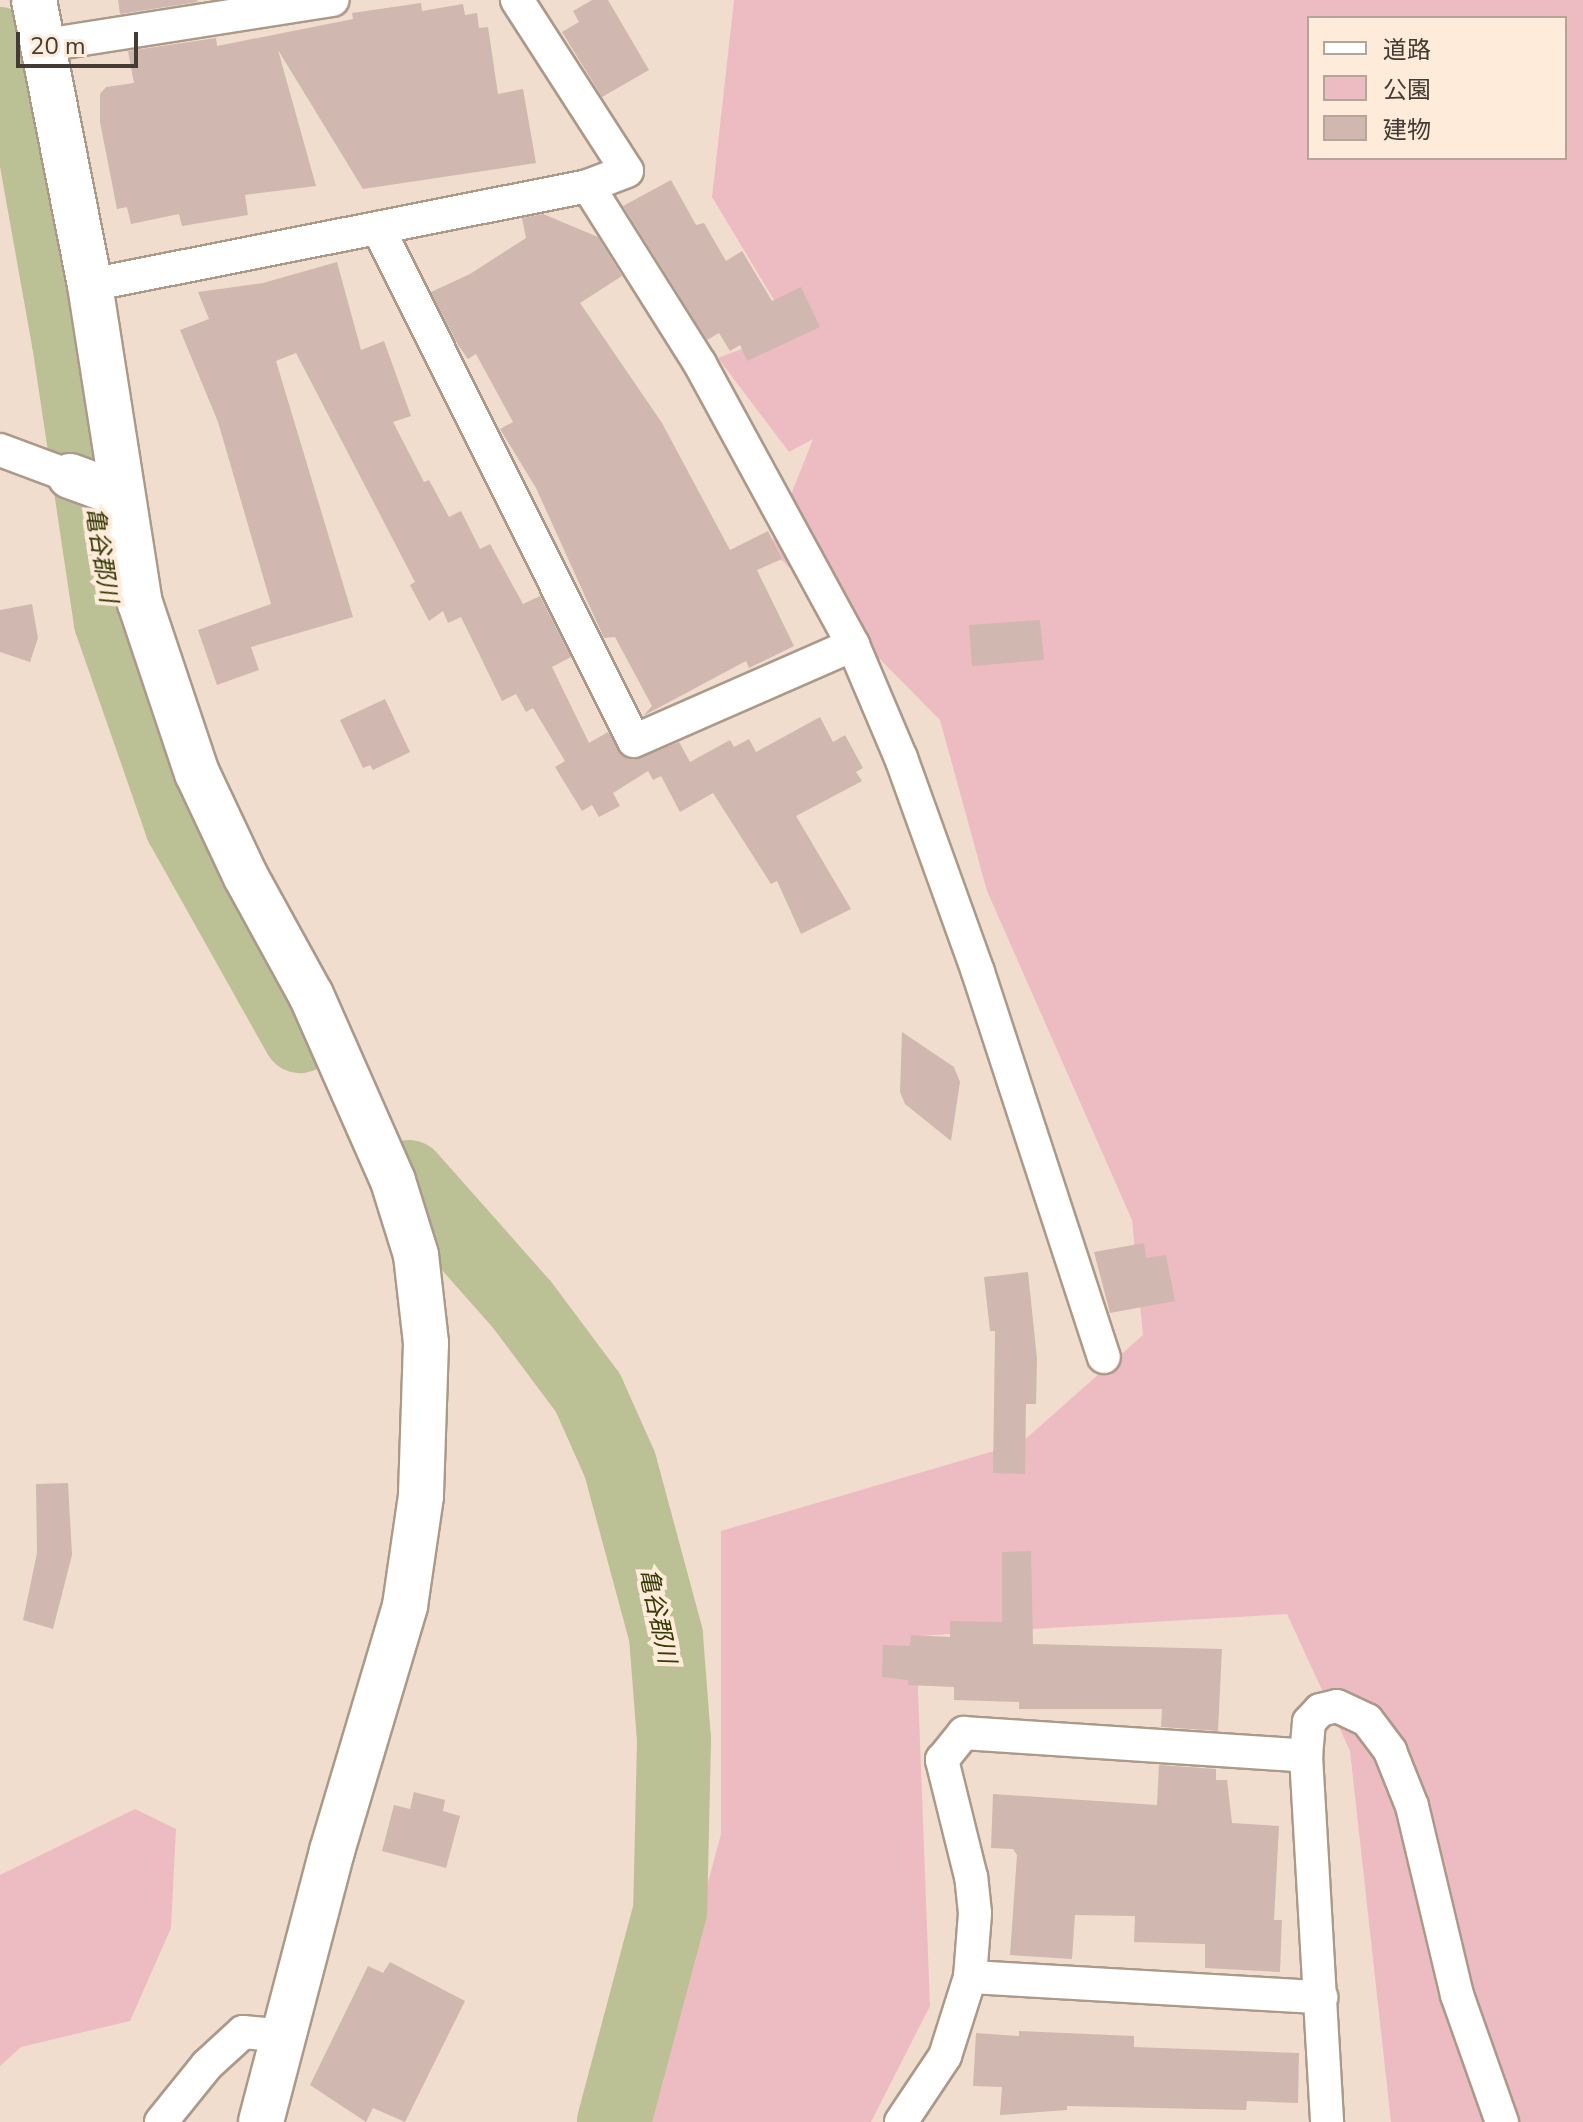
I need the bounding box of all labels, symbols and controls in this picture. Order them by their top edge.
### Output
scale bar [20,16,142,66]
legend [1307,16,1567,160]
text: 20 m [30,30,86,62]
text: 道路 [1383,34,1431,66]
text: 公園 [1383,74,1431,106]
text: 建物 [1383,114,1431,146]
water label: 亀谷郡川 [79,505,123,605]
water label: 亀谷郡川 [633,1566,681,1666]

